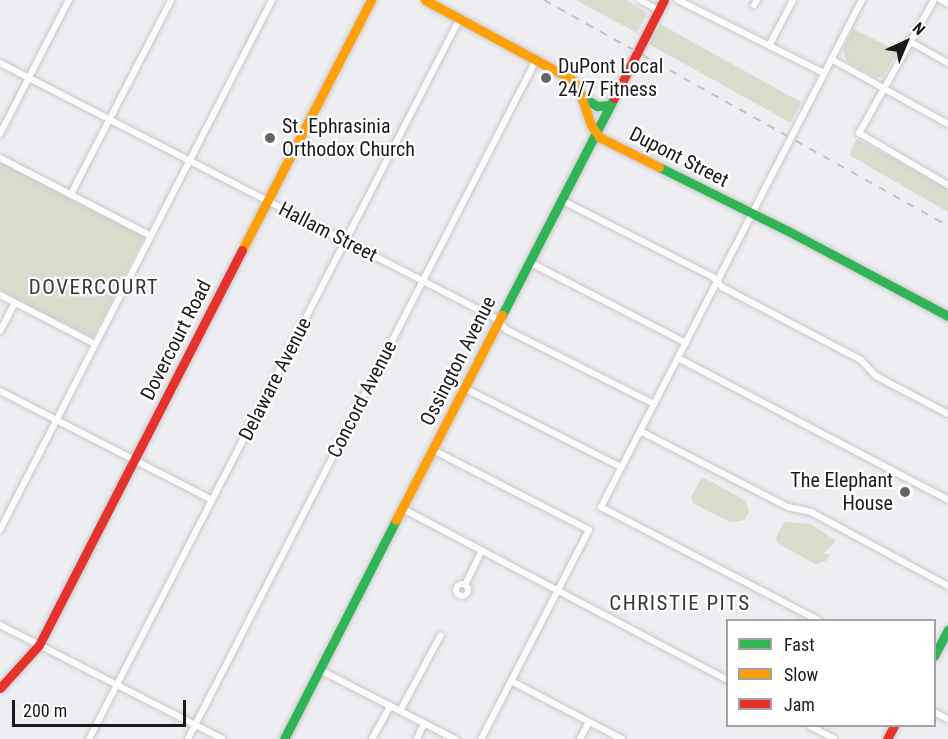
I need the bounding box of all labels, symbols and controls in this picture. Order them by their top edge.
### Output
north arrow [876,12,936,72]
text: N [909,18,929,39]
place label: DuPont Local 24/7 Fitness [558,54,663,101]
marker: DuPont Local 24/7 Fitness [539,71,553,85]
place label: St. Ephrasinia Orthodox Church [282,114,415,161]
street label: Dupont Street [625,122,733,192]
marker: St. Ephrasinia Orthodox Church [263,131,277,145]
street label: Hallam Street [275,197,381,267]
district label: DOVERCOURT [29,274,159,300]
street label: Dovercourt Road [136,276,216,404]
street label: Ossington Avenue [415,292,501,430]
street label: Delaware Avenue [234,313,316,445]
street label: Concord Avenue [322,336,402,462]
place label: The Elephant House [790,468,893,515]
marker: The Elephant House [898,485,912,499]
district label: CHRISTIE PITS [609,590,751,616]
legend [726,619,936,727]
text: Fast [784,634,815,655]
text: Slow [784,664,818,685]
scale bar [15,688,189,726]
text: Jam [784,694,815,715]
text: 200 m [23,700,67,721]

